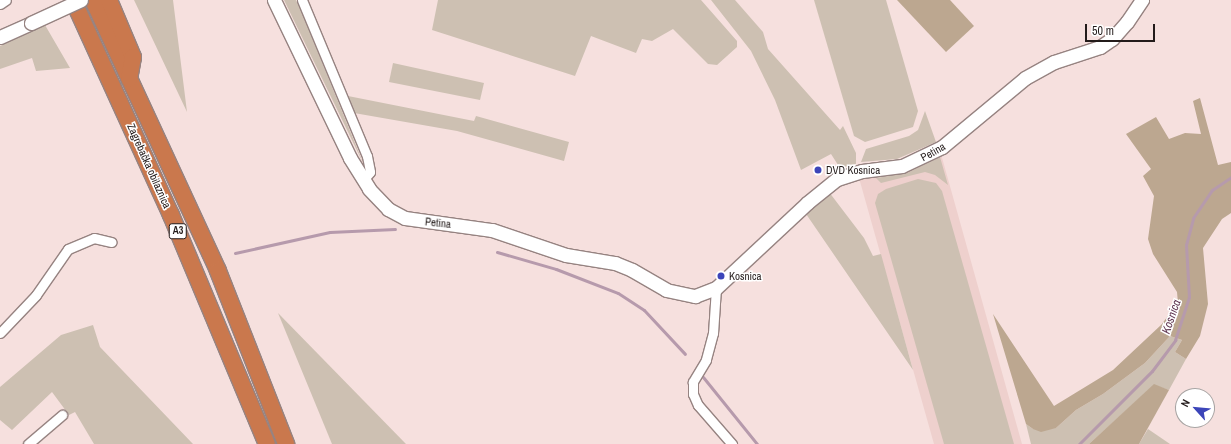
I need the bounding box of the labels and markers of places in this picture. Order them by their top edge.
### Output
place label: DVD Kosnica [826,163,880,177]
marker: DVD Kosnica [813,165,823,175]
place label: Kosnica [729,269,762,283]
marker: Kosnica [716,271,726,281]

